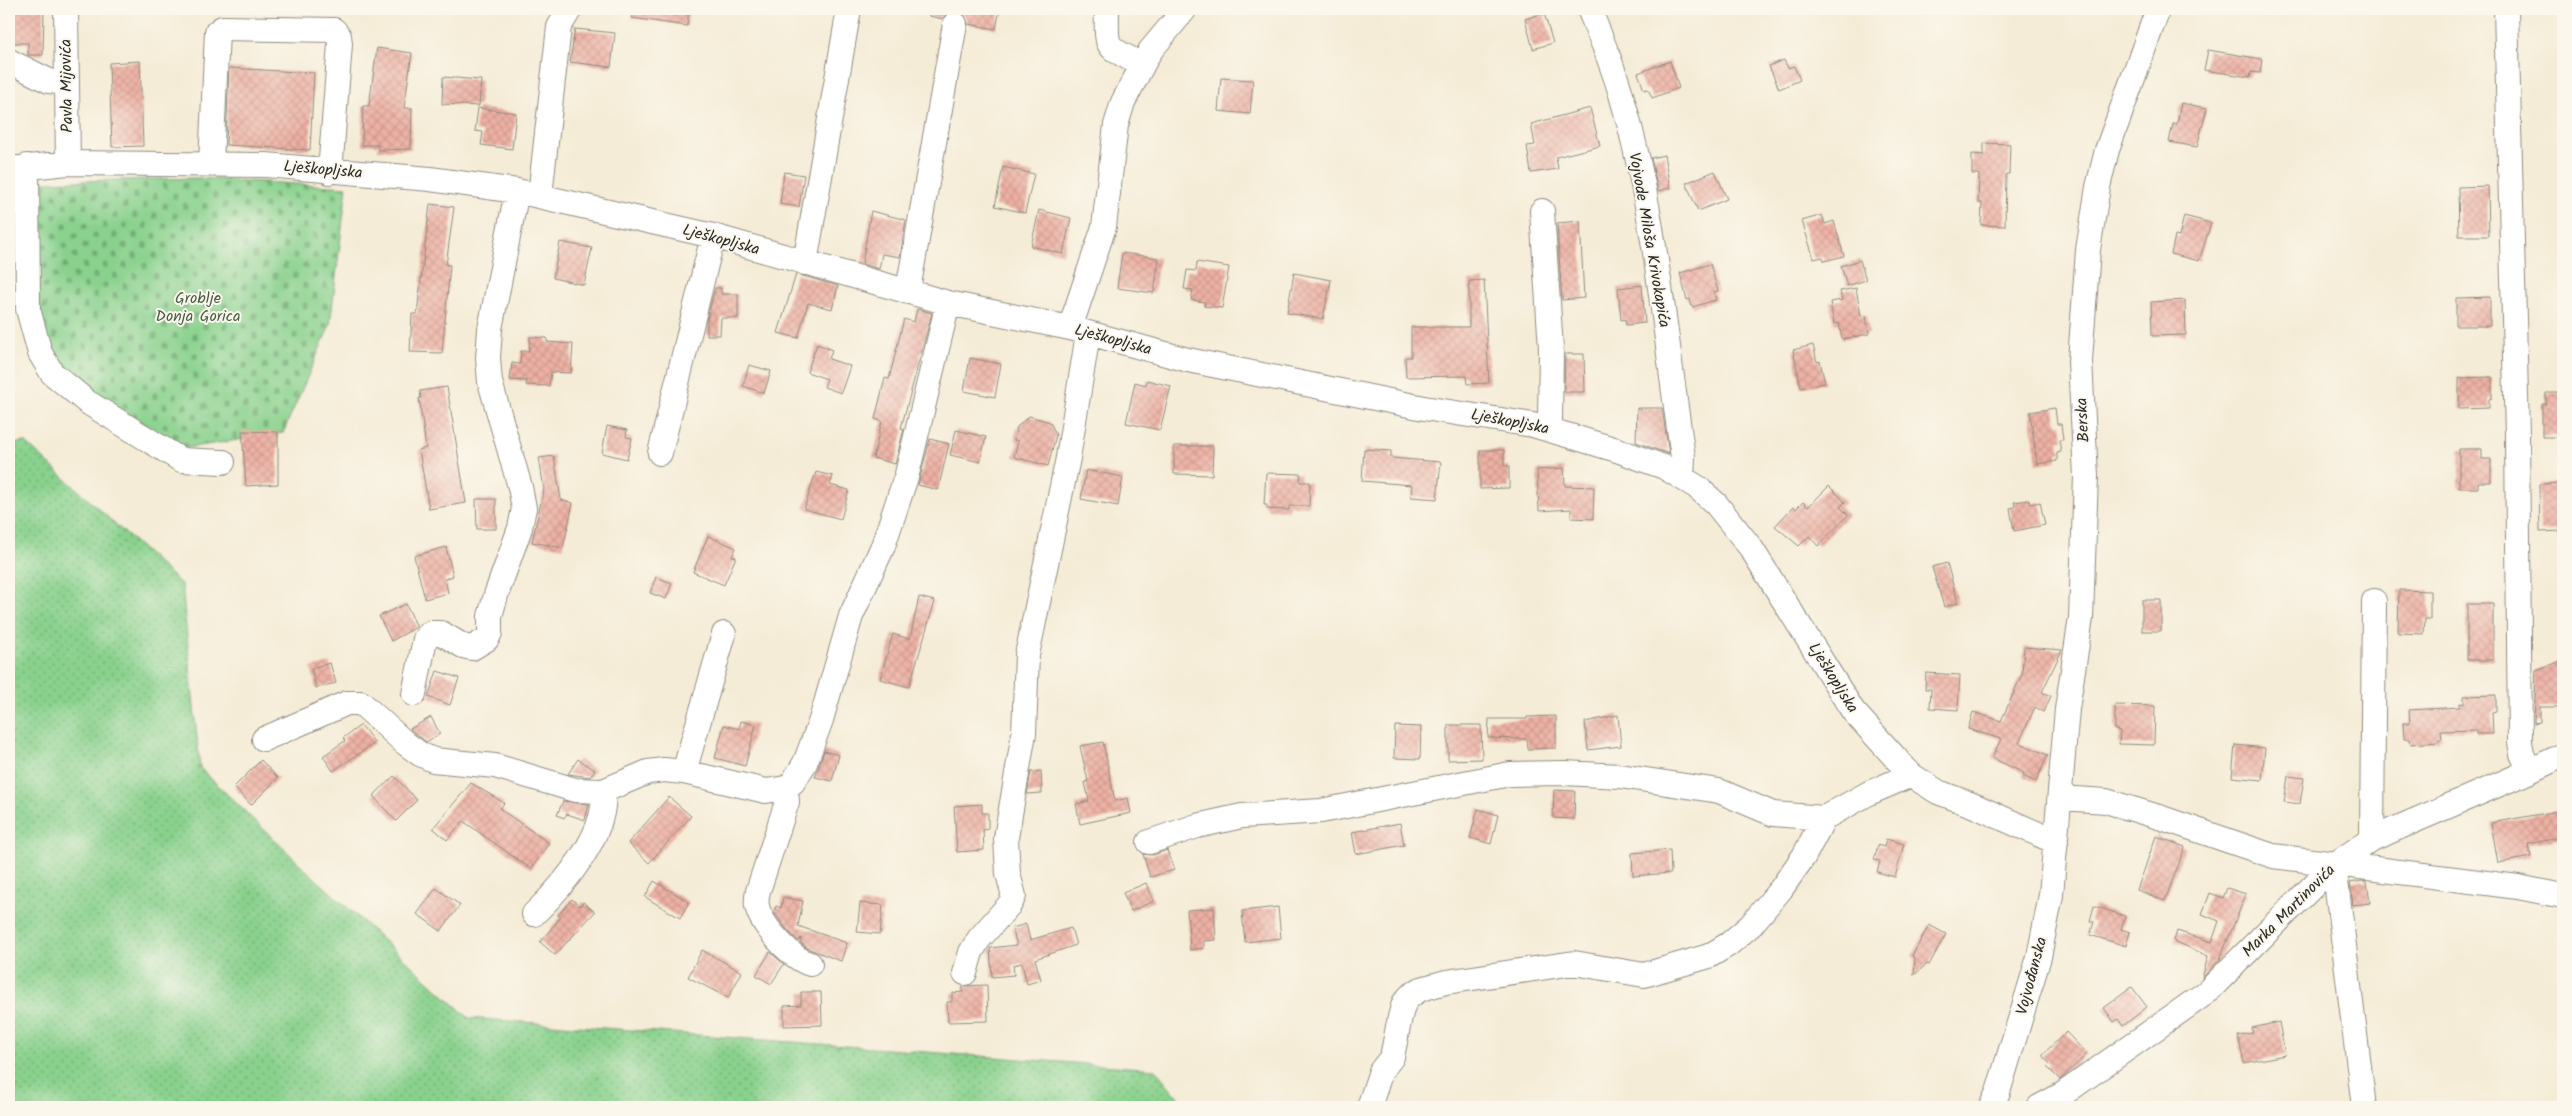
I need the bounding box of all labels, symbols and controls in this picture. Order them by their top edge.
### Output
street label: Pavla Mijovića [54,39,80,133]
street label: Vojvode Miloša Krivokapića [1621,150,1677,330]
street label: Lješkopljska [283,154,363,186]
street label: Lješkopljska [680,218,762,262]
park label: Groblje Donja Gorica [156,286,240,329]
street label: Lješkopljska [1072,318,1154,362]
street label: Berska [2069,397,2097,443]
street label: Lješkopljska [1469,402,1551,442]
street label: Lješkopljska [1801,638,1865,718]
street label: Marka Martinovića [2237,859,2341,963]
street label: Vojvođanska [2010,934,2054,1018]

